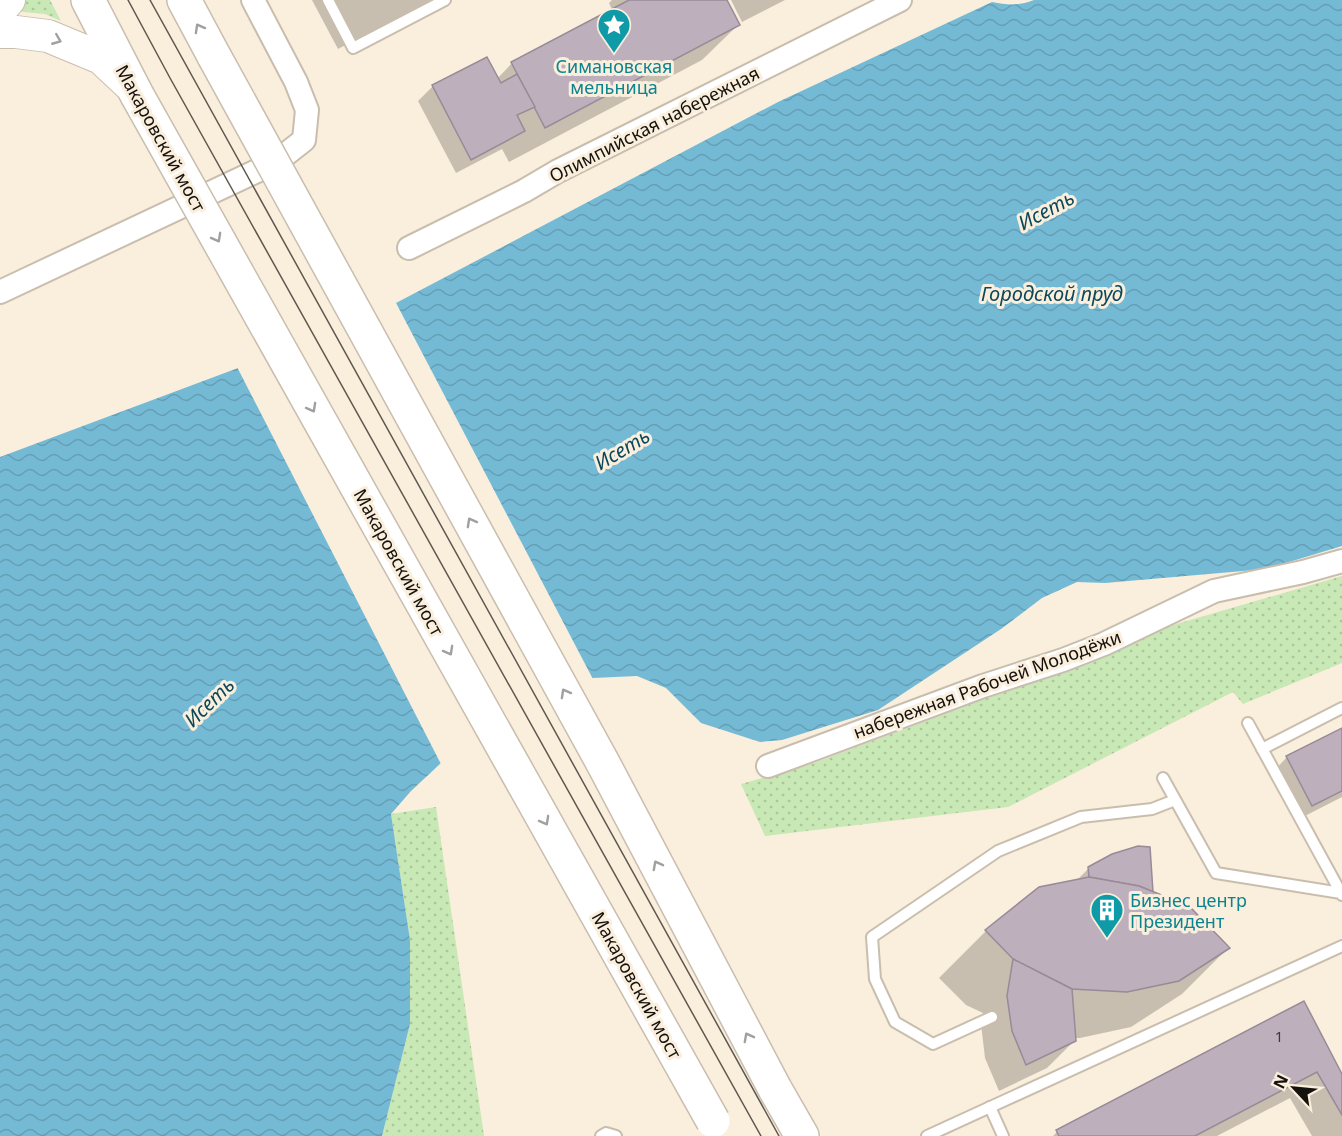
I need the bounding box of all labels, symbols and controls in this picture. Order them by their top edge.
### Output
place icon: Симановская мельница [596,7,632,54]
one-way arrow [195,24,206,34]
one-way arrow [51,33,62,45]
place label: Симановская мельница [556,54,672,99]
street label: Макаровский мост [111,60,212,216]
street label: Олимпийская набережная [545,60,763,188]
water label: Исеть [1013,184,1079,236]
one-way arrow [210,232,221,242]
water label: Городской пруд [981,280,1123,307]
one-way arrow [305,402,317,412]
water label: Исеть [589,422,655,476]
street label: Макаровский мост [349,484,450,640]
one-way arrow [467,518,478,528]
street label: набережная Рабочей Молодёжи [850,624,1124,744]
one-way arrow [442,645,453,655]
water label: Исеть [178,671,240,733]
one-way arrow [561,689,572,699]
one-way arrow [537,815,549,825]
one-way arrow [653,860,664,871]
place label: Бизнес центр Президент [1130,888,1247,933]
building icon: Бизнес центр Президент [1089,892,1125,939]
street label: Макаровский мост [587,907,688,1063]
house number: 1 [1275,1026,1283,1046]
one-way arrow [744,1033,755,1043]
north arrow [1264,1058,1324,1118]
text: N [1268,1071,1293,1092]

